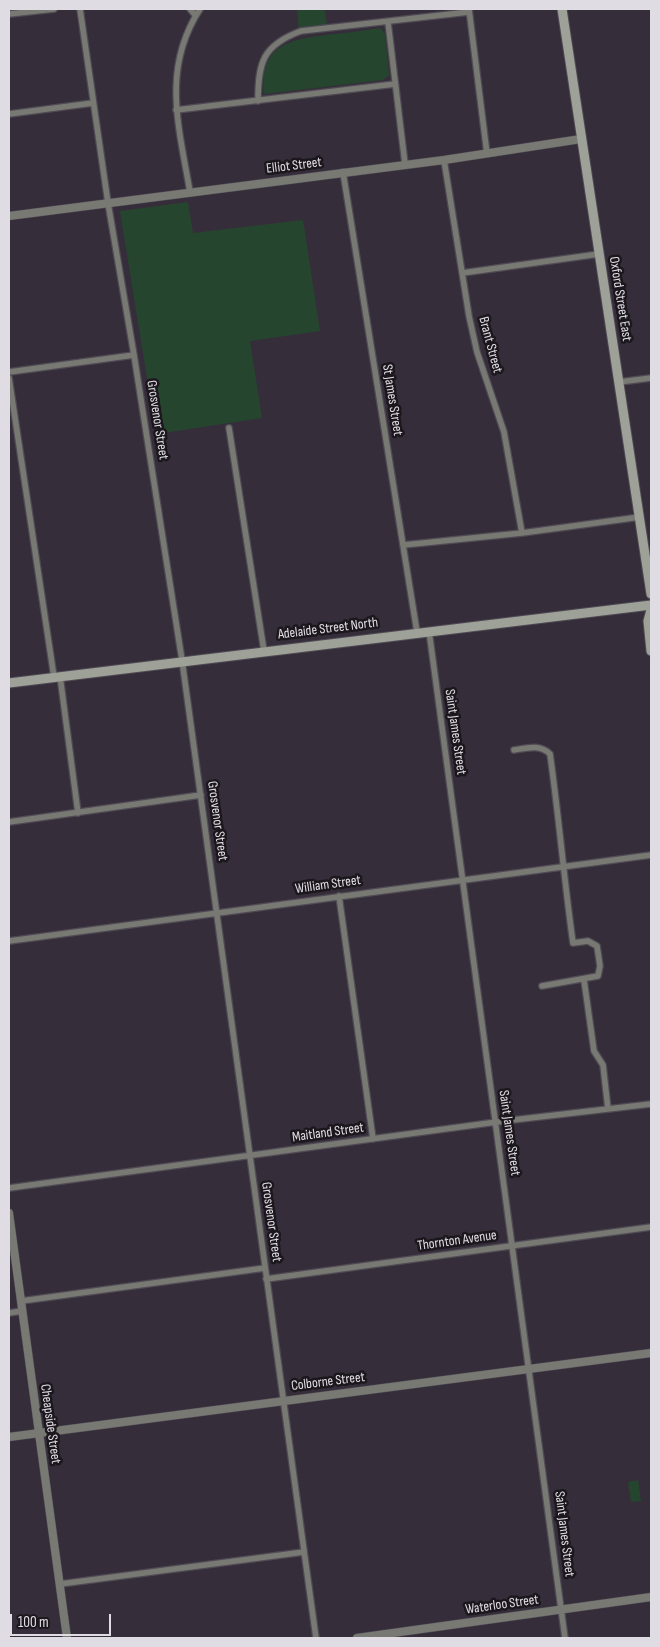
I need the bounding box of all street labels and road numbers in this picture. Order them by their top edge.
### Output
street label: Elliot Street [265,154,323,178]
street label: Oxford Street East [605,255,635,343]
street label: Brant Street [474,315,506,375]
street label: St James Street [378,363,406,437]
street label: Grosvenor Street [142,379,172,461]
street label: Adelaide Street North [277,615,379,643]
street label: Saint James Street [441,688,469,776]
street label: Grosvenor Street [203,780,231,862]
street label: William Street [294,872,362,898]
street label: Saint James Street [495,1089,523,1177]
street label: Maitland Street [291,1120,365,1146]
street label: Grosvenor Street [257,1181,285,1263]
street label: Thornton Avenue [416,1227,498,1255]
street label: Colborne Street [290,1369,366,1395]
street label: Cheapside Street [36,1383,64,1465]
street label: Saint James Street [550,1490,578,1578]
street label: Waterloo Street [464,1592,540,1618]

